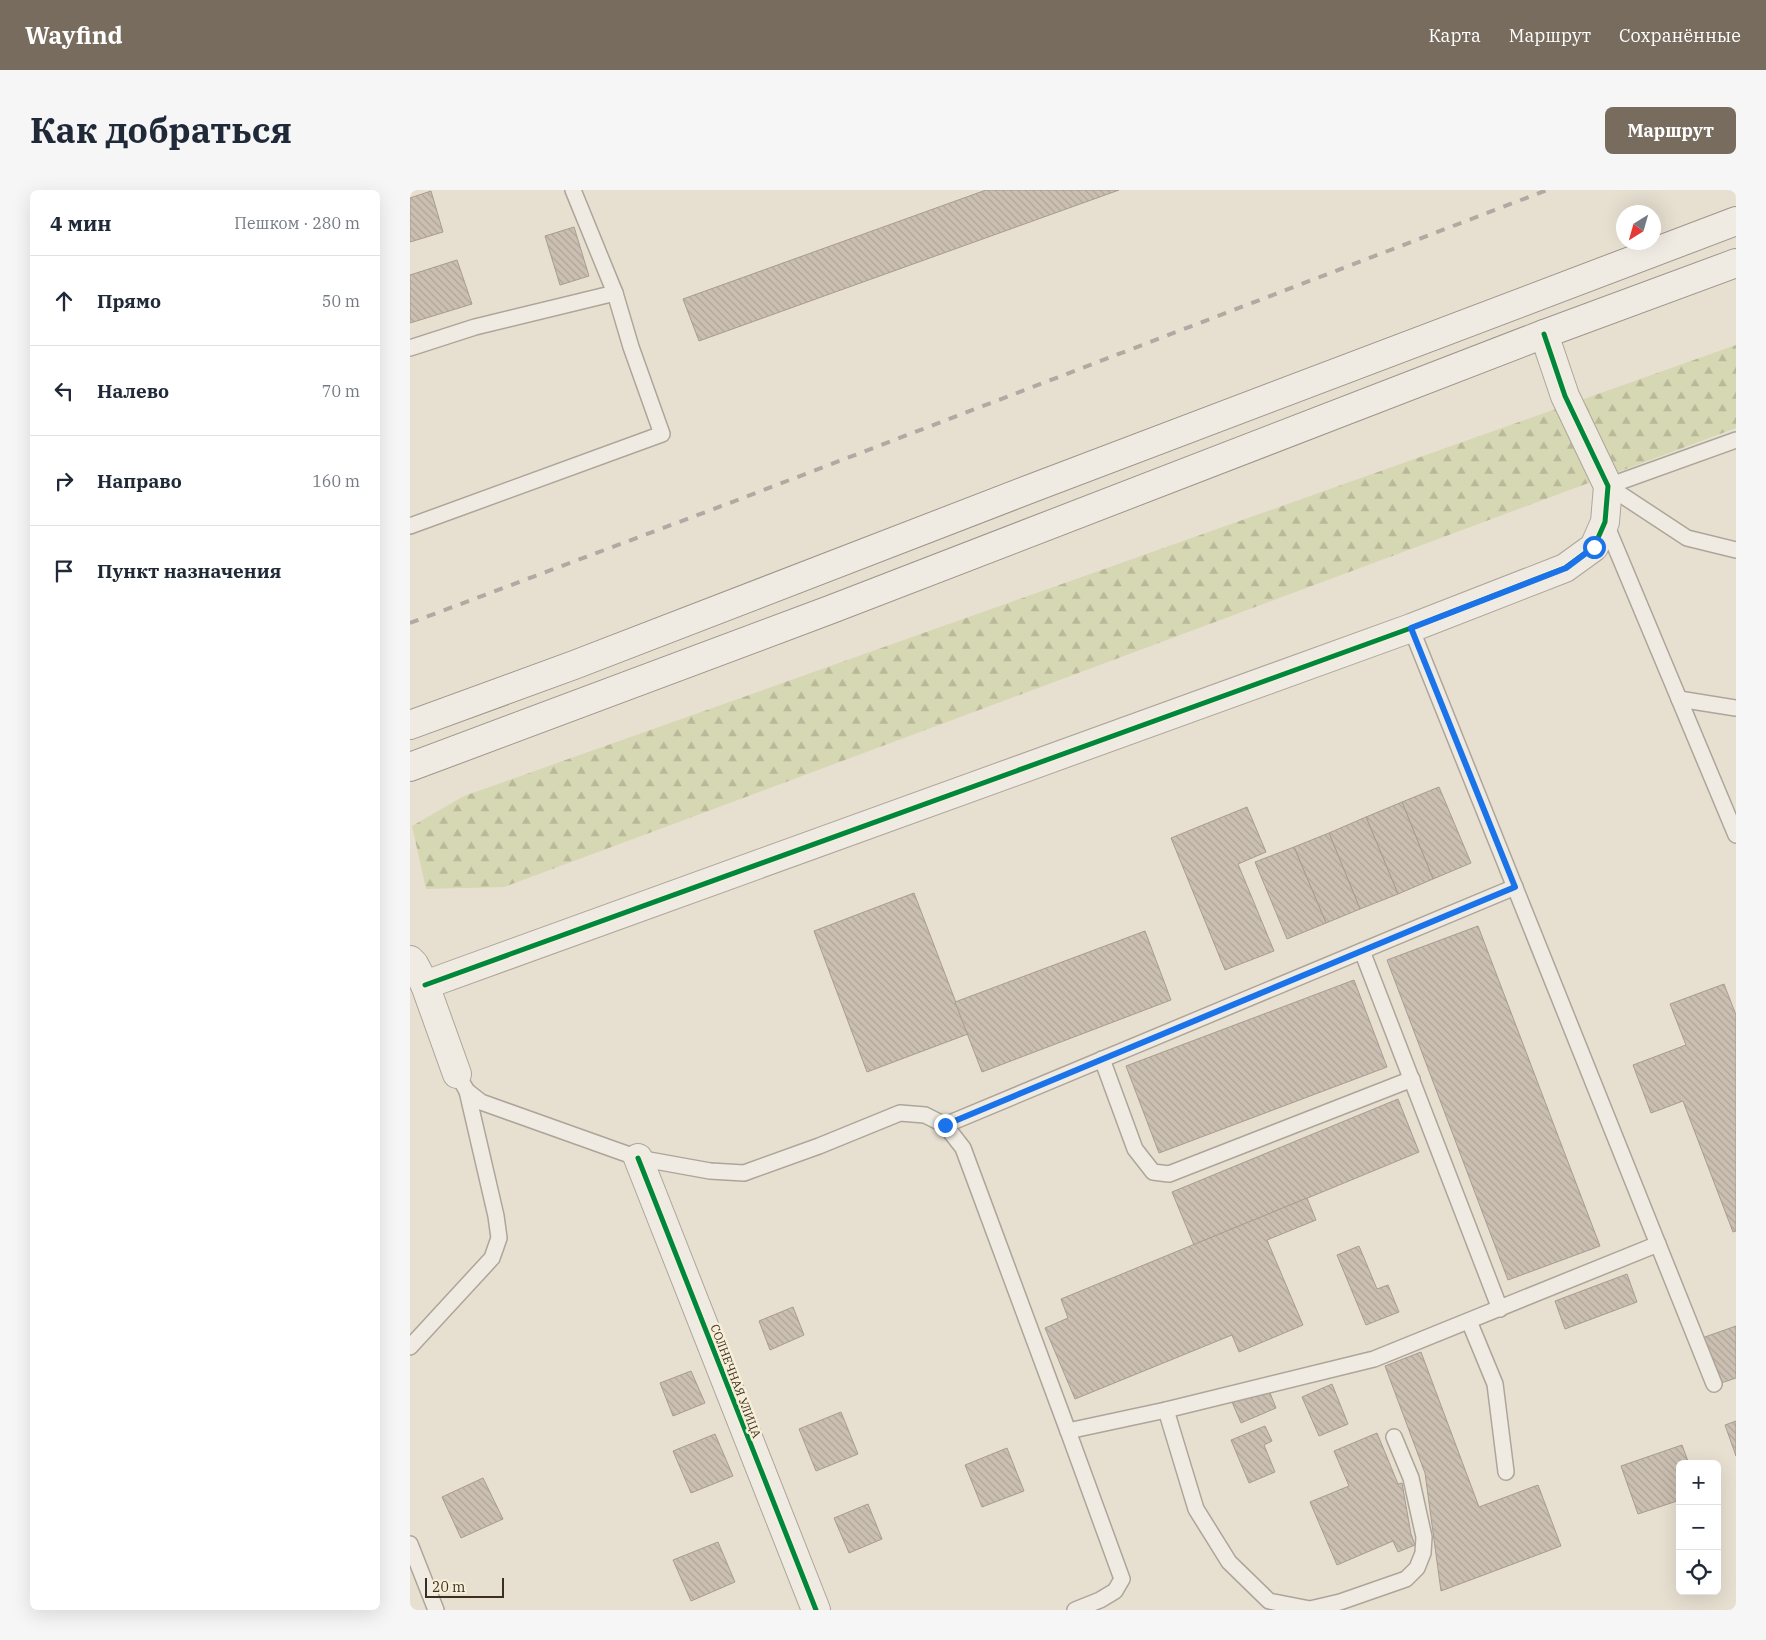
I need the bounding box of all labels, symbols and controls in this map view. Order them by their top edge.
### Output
text: Wayfind [25,19,123,51]
text: Карта [1428,24,1481,47]
text: Маршрут [1509,24,1591,47]
text: Сохранённые [1619,24,1741,47]
text: Как добраться [30,107,292,153]
button: Маршрут [1605,107,1736,154]
north arrow [1616,205,1661,250]
text: 4 мин [50,209,112,237]
text: Пешком · 280 m [234,213,360,233]
icon: ahead [50,287,78,315]
text: Прямо [97,289,161,313]
text: 50 m [322,291,360,311]
icon: left [50,377,78,405]
text: Налево [97,379,169,403]
text: 70 m [322,381,360,401]
icon: right [50,467,78,495]
text: Направо [97,469,182,493]
text: 160 m [312,471,360,491]
route start [1583,536,1606,559]
icon: arrive [50,557,78,585]
text: Пункт назначения [97,559,281,583]
route end [934,1114,957,1137]
street label: СОЛНЕЧНАЯ УЛИЦА [707,1322,765,1441]
map controls [1676,1460,1721,1595]
button: + [1676,1460,1721,1505]
button: − [1676,1505,1721,1550]
button: locate [1676,1550,1721,1595]
scale bar [425,1575,504,1598]
text: 20 m [432,1578,465,1596]

